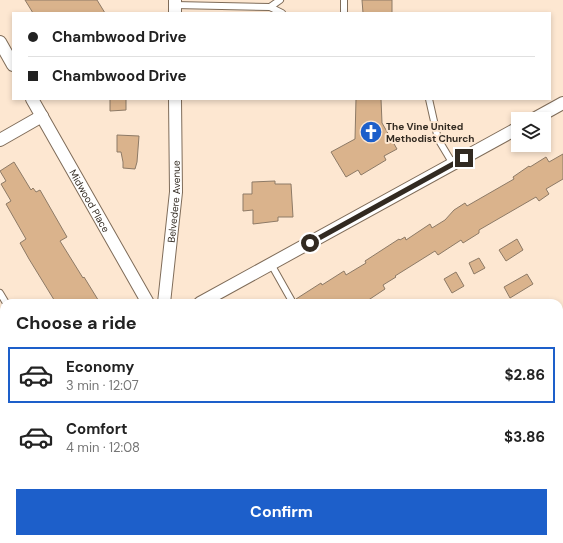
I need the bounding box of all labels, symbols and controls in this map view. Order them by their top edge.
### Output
text: Chambwood Drive [52,27,187,47]
text: Chambwood Drive [52,66,187,86]
map controls [511,112,551,152]
button: layers [511,112,551,152]
church icon: The Vine United Methodist Church [358,119,384,145]
place label: The Vine United Methodist Church [386,120,475,145]
route end [455,149,473,167]
street label: Belvedere Avenue [164,160,183,243]
street label: Midwood Place [67,167,113,235]
route start [301,234,319,252]
text: Choose a ride [16,311,137,335]
icon: car [18,357,54,393]
text: Economy [66,357,134,377]
text: $2.86 [504,365,545,385]
text: 3 min · 12:07 [66,377,139,394]
icon: car [18,419,54,455]
text: Comfort [66,419,127,439]
text: $3.86 [504,427,545,447]
text: 4 min · 12:08 [66,439,140,456]
button: Confirm [16,489,547,535]

